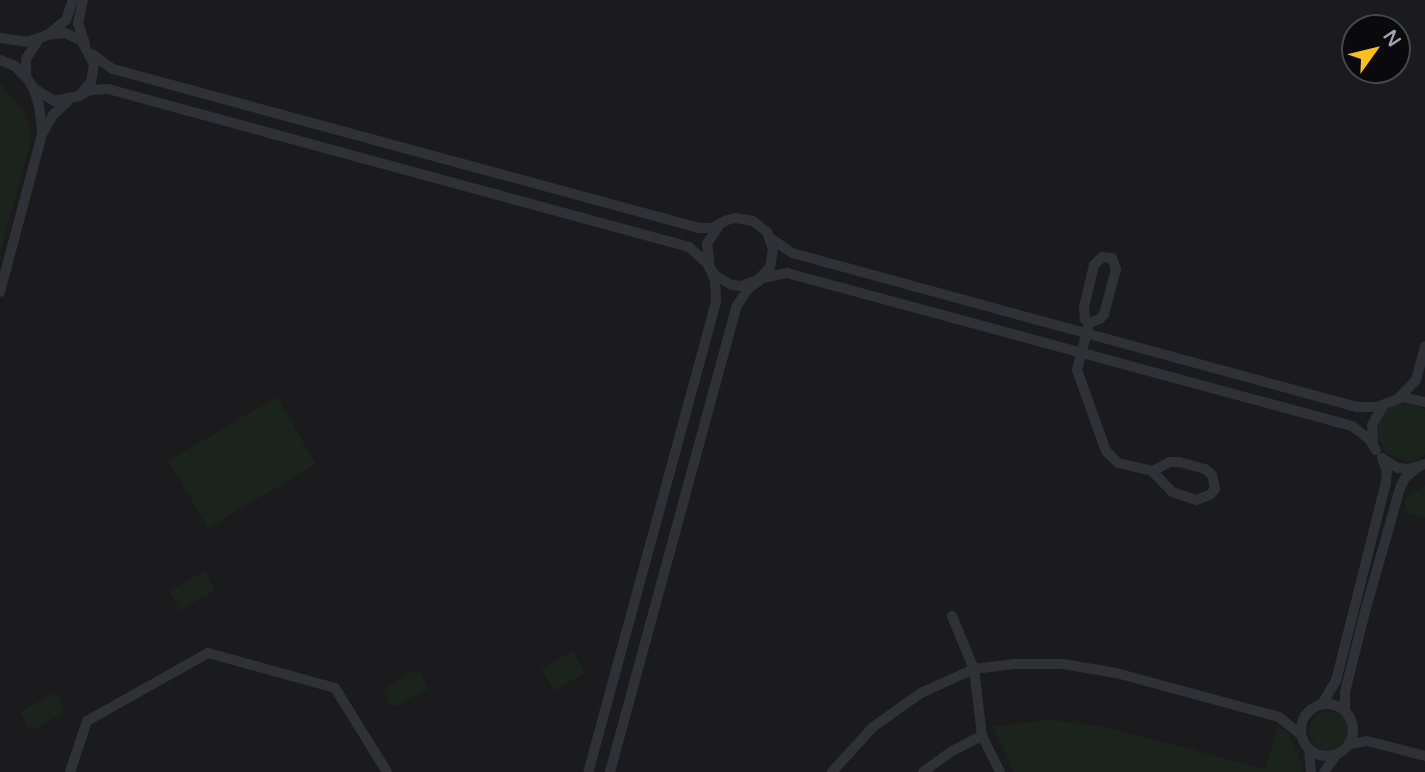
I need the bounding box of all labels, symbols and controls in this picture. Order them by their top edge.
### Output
north arrow [1341,14,1411,84]
text: N [1378,26,1405,51]

